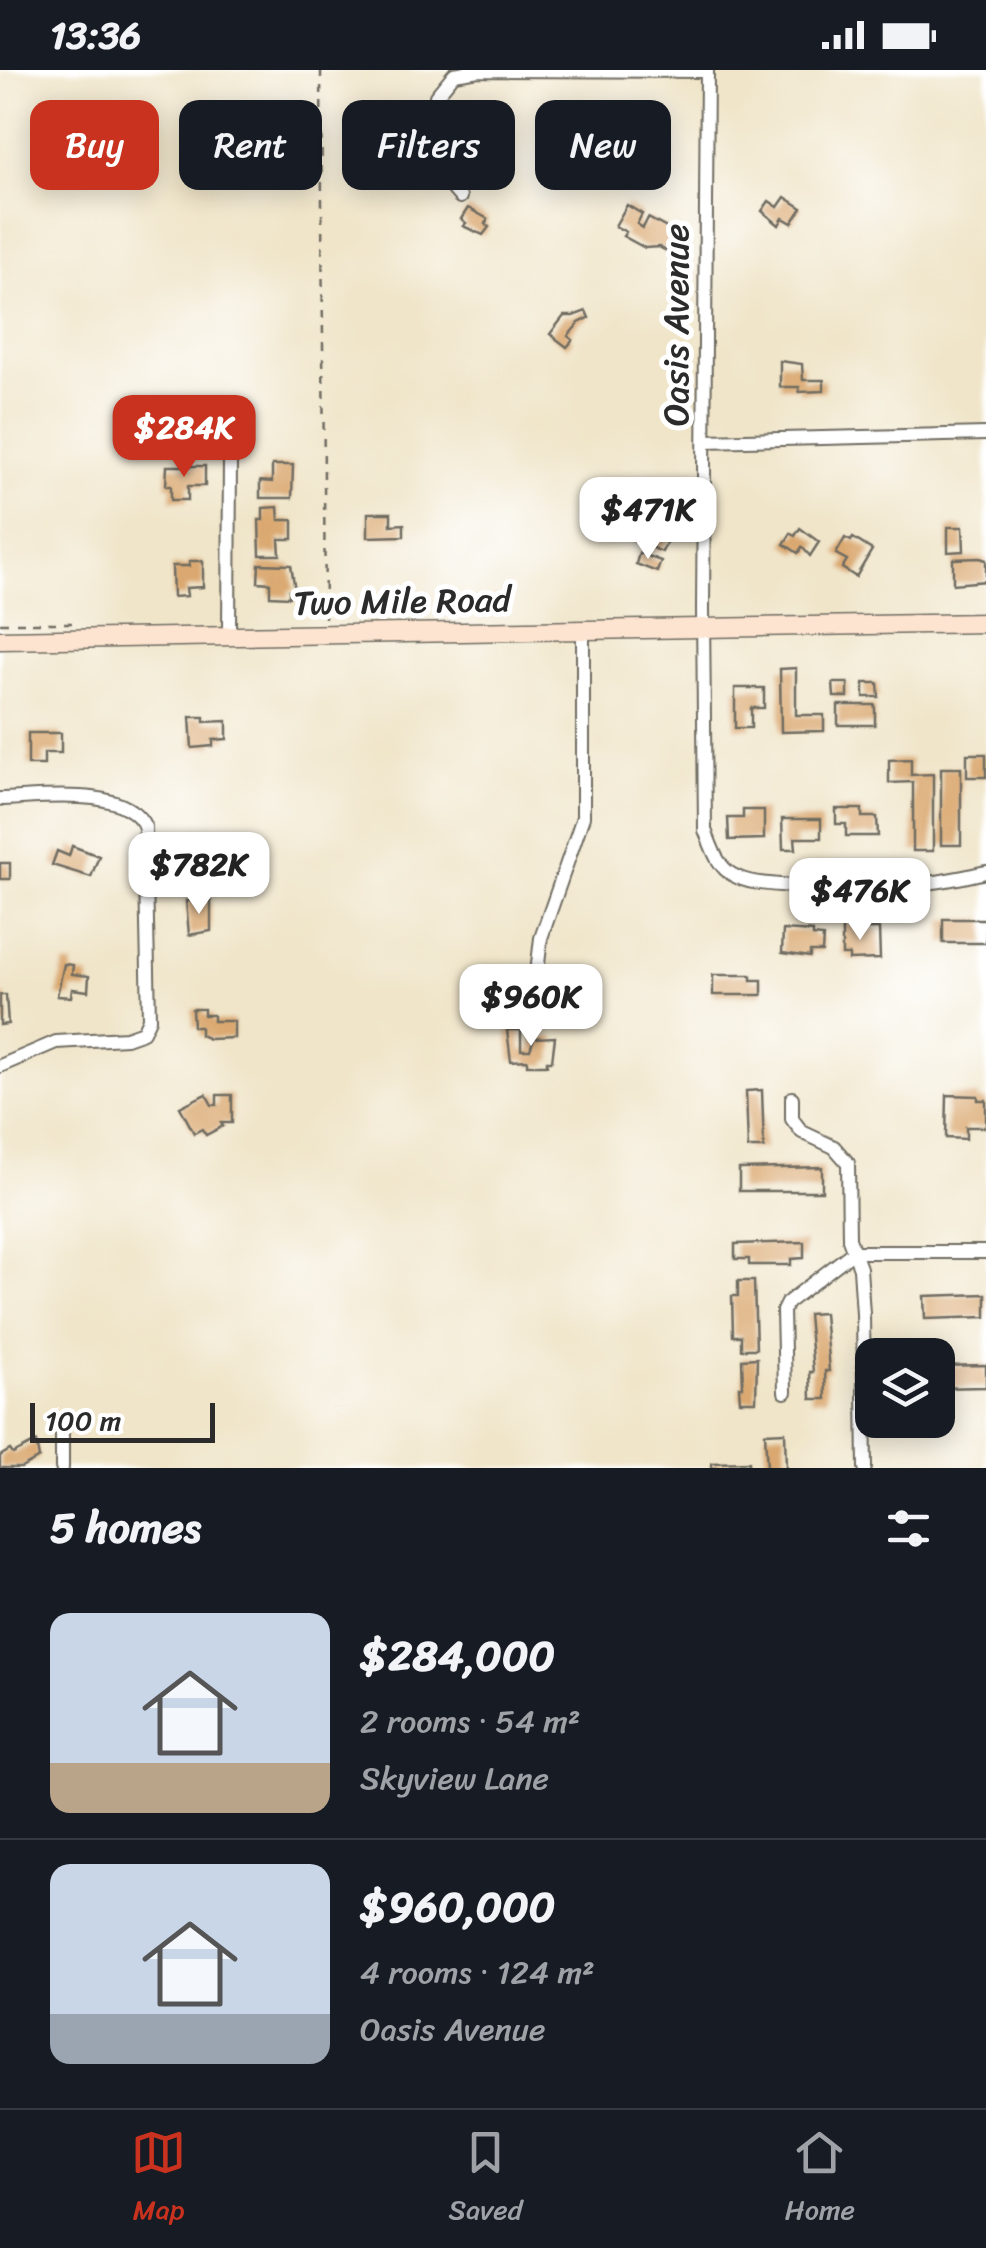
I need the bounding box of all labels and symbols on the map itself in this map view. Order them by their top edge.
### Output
street label: Oasis Avenue [645,224,707,426]
pin: $284K [114,395,254,480]
pin: $471K [578,477,718,562]
street label: Two Mile Road [293,568,514,634]
pin: $782K [129,832,269,917]
pin: $476K [790,858,930,943]
pin: $960K [461,964,601,1049]
scale bar [30,1398,215,1442]

